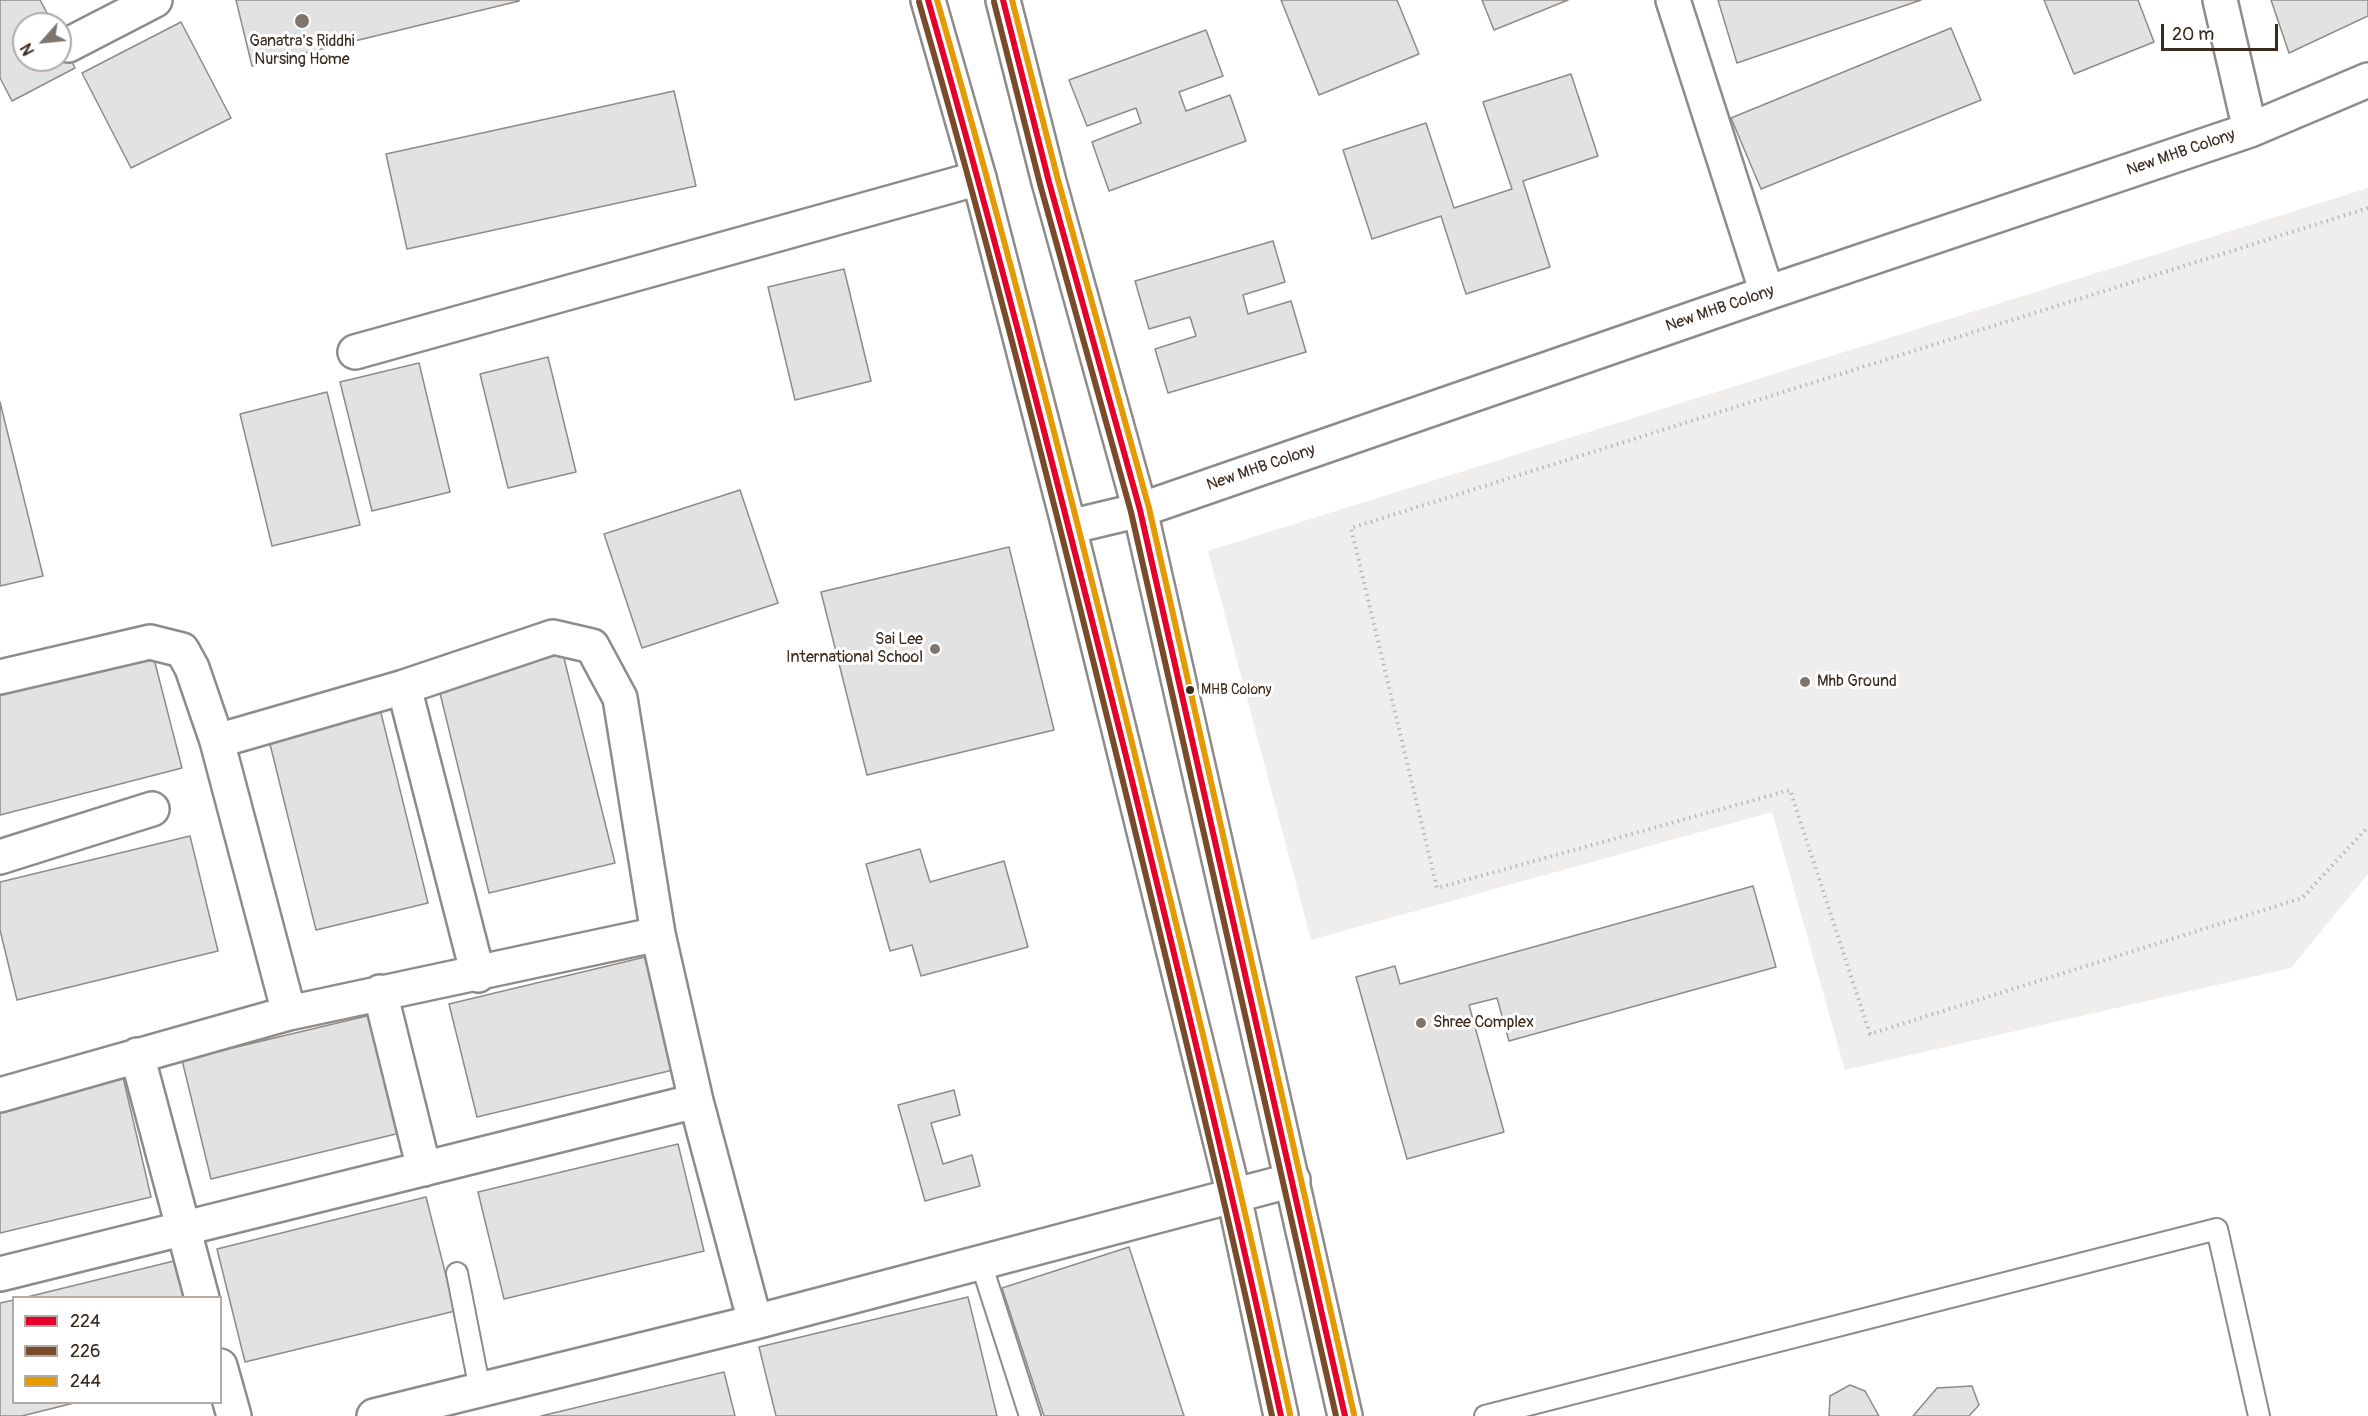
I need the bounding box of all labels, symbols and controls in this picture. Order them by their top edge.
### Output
north arrow [12,12,72,72]
marker: Ganatra's Riddhi Nursing Home [293,12,311,30]
scale bar [2164,12,2281,50]
text: 20 m [2172,23,2214,46]
place label: Ganatra's Riddhi Nursing Home [249,32,355,70]
text: N [16,40,39,59]
street label: New MHB Colony [2124,125,2238,181]
street label: New MHB Colony [1663,281,1777,337]
street label: New MHB Colony [1204,440,1318,496]
place label: Sai Lee International School [786,630,923,668]
marker: Sai Lee International School [928,642,942,656]
place label: Mhb Ground [1817,672,1897,692]
marker: Mhb Ground [1798,675,1812,689]
place label: MHB Colony [1201,682,1271,698]
marker: MHB Colony [1184,684,1196,696]
place label: Shree Complex [1433,1013,1534,1033]
marker: Shree Complex [1414,1016,1428,1030]
legend [12,1296,222,1404]
text: 224 [70,1310,101,1333]
text: 226 [70,1340,101,1363]
text: 244 [70,1370,101,1393]

